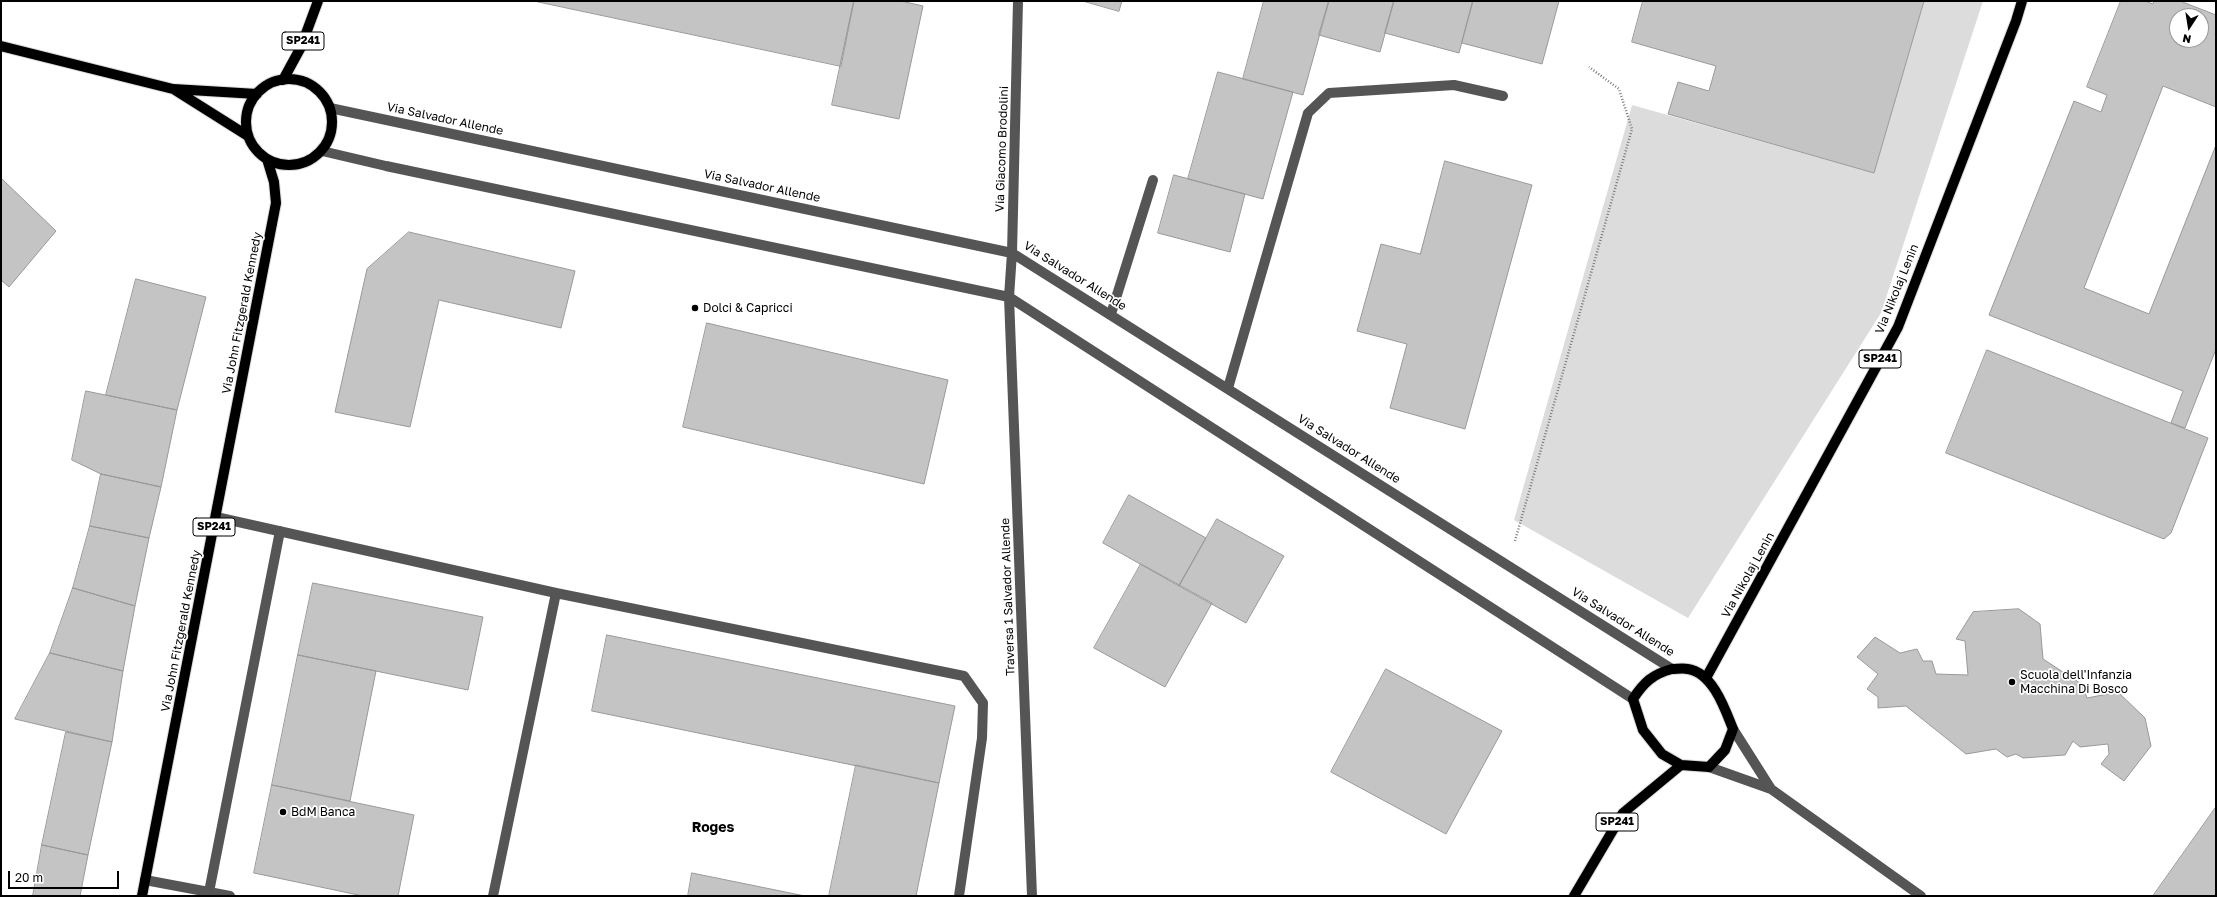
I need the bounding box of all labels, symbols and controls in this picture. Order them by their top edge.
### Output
north arrow [2169,8,2209,48]
road number: SP241 [282,32,324,50]
text: N [2181,32,2192,46]
street label: Via Giacomo Brodolini [993,86,1011,212]
street label: Via Salvador Allende [386,100,504,138]
street label: Via Salvador Allende [703,167,821,205]
street label: Via John Fitzgerald Kennedy [219,231,265,395]
street label: Via Salvador Allende [1021,238,1129,314]
street label: Via Nikolaj Lenin [1872,242,1922,336]
place label: Dolci & Capricci [703,301,793,315]
marker: Dolci & Capricci [690,303,700,313]
road number: SP241 [1859,350,1901,368]
street label: Via Salvador Allende [1295,411,1403,487]
road number: SP241 [193,518,235,536]
street label: Traversa 1 Salvador Allende [998,518,1018,676]
street label: Via Nikolaj Lenin [1719,530,1777,620]
street label: Via John Fitzgerald Kennedy [158,549,204,713]
street label: Via Salvador Allende [1569,584,1677,660]
place label: Scuola dell'Infanzia Macchina Di Bosco [2020,668,2132,696]
marker: Scuola dell'Infanzia Macchina Di Bosco [2007,677,2017,687]
place label: BdM Banca [291,805,355,819]
marker: BdM Banca [278,807,288,817]
road number: SP241 [1596,813,1638,831]
district label: Roges [692,820,734,836]
scale bar [10,863,121,889]
text: 20 m [15,870,43,885]

